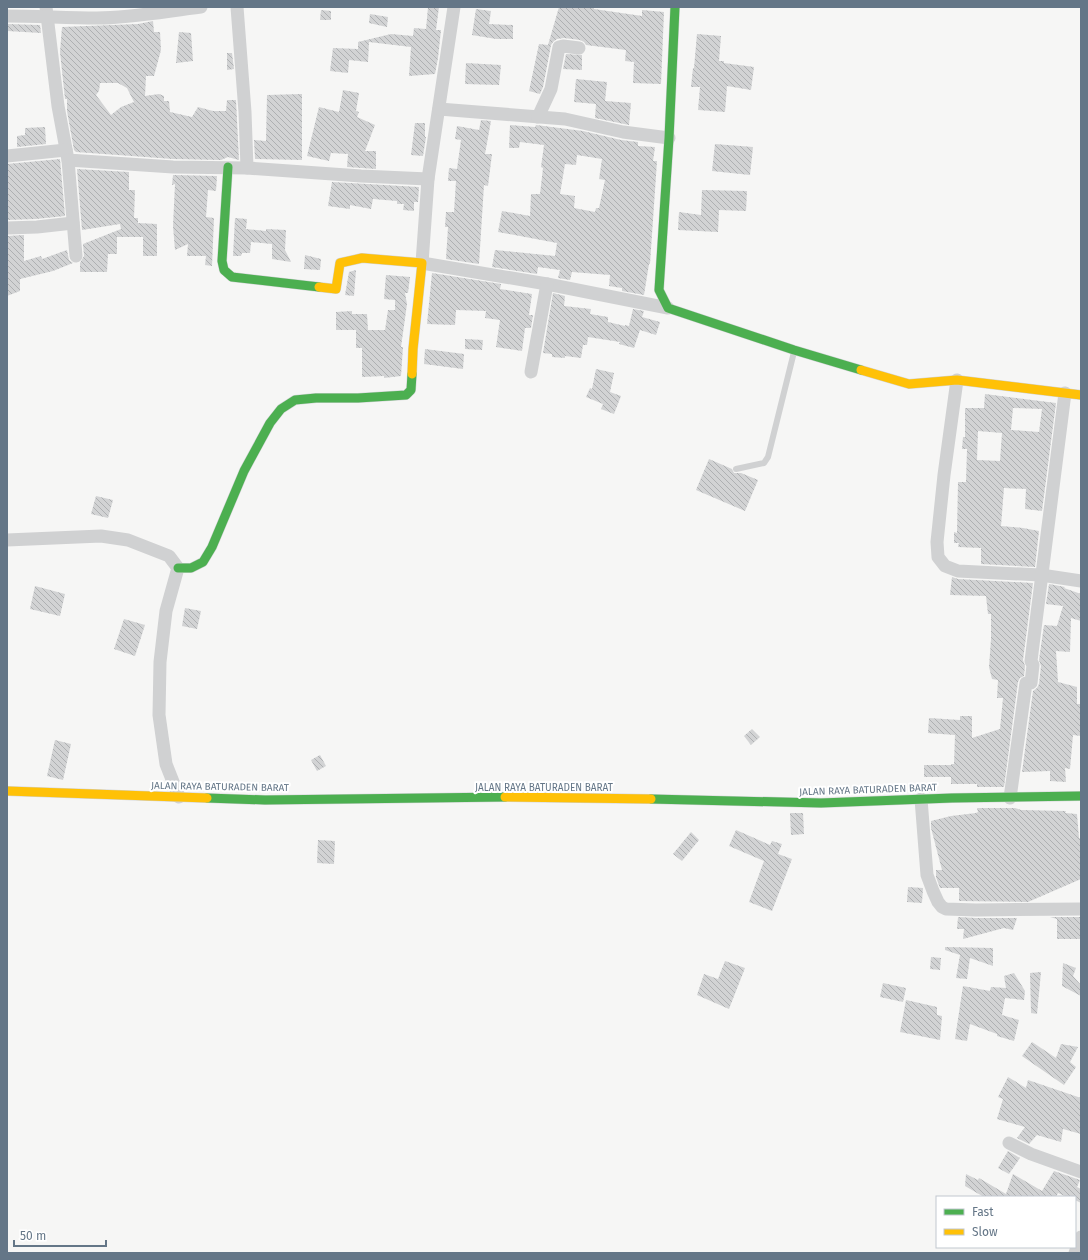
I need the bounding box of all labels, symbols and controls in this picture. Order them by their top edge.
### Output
street label: JALAN RAYA BATURADEN BARAT [151,780,290,794]
street label: JALAN RAYA BATURADEN BARAT [475,782,614,794]
street label: JALAN RAYA BATURADEN BARAT [799,782,938,798]
legend [936,1196,1076,1248]
text: Fast [972,1205,994,1219]
scale bar [14,1222,106,1248]
text: Slow [972,1225,998,1239]
text: 50 m [20,1229,46,1243]

